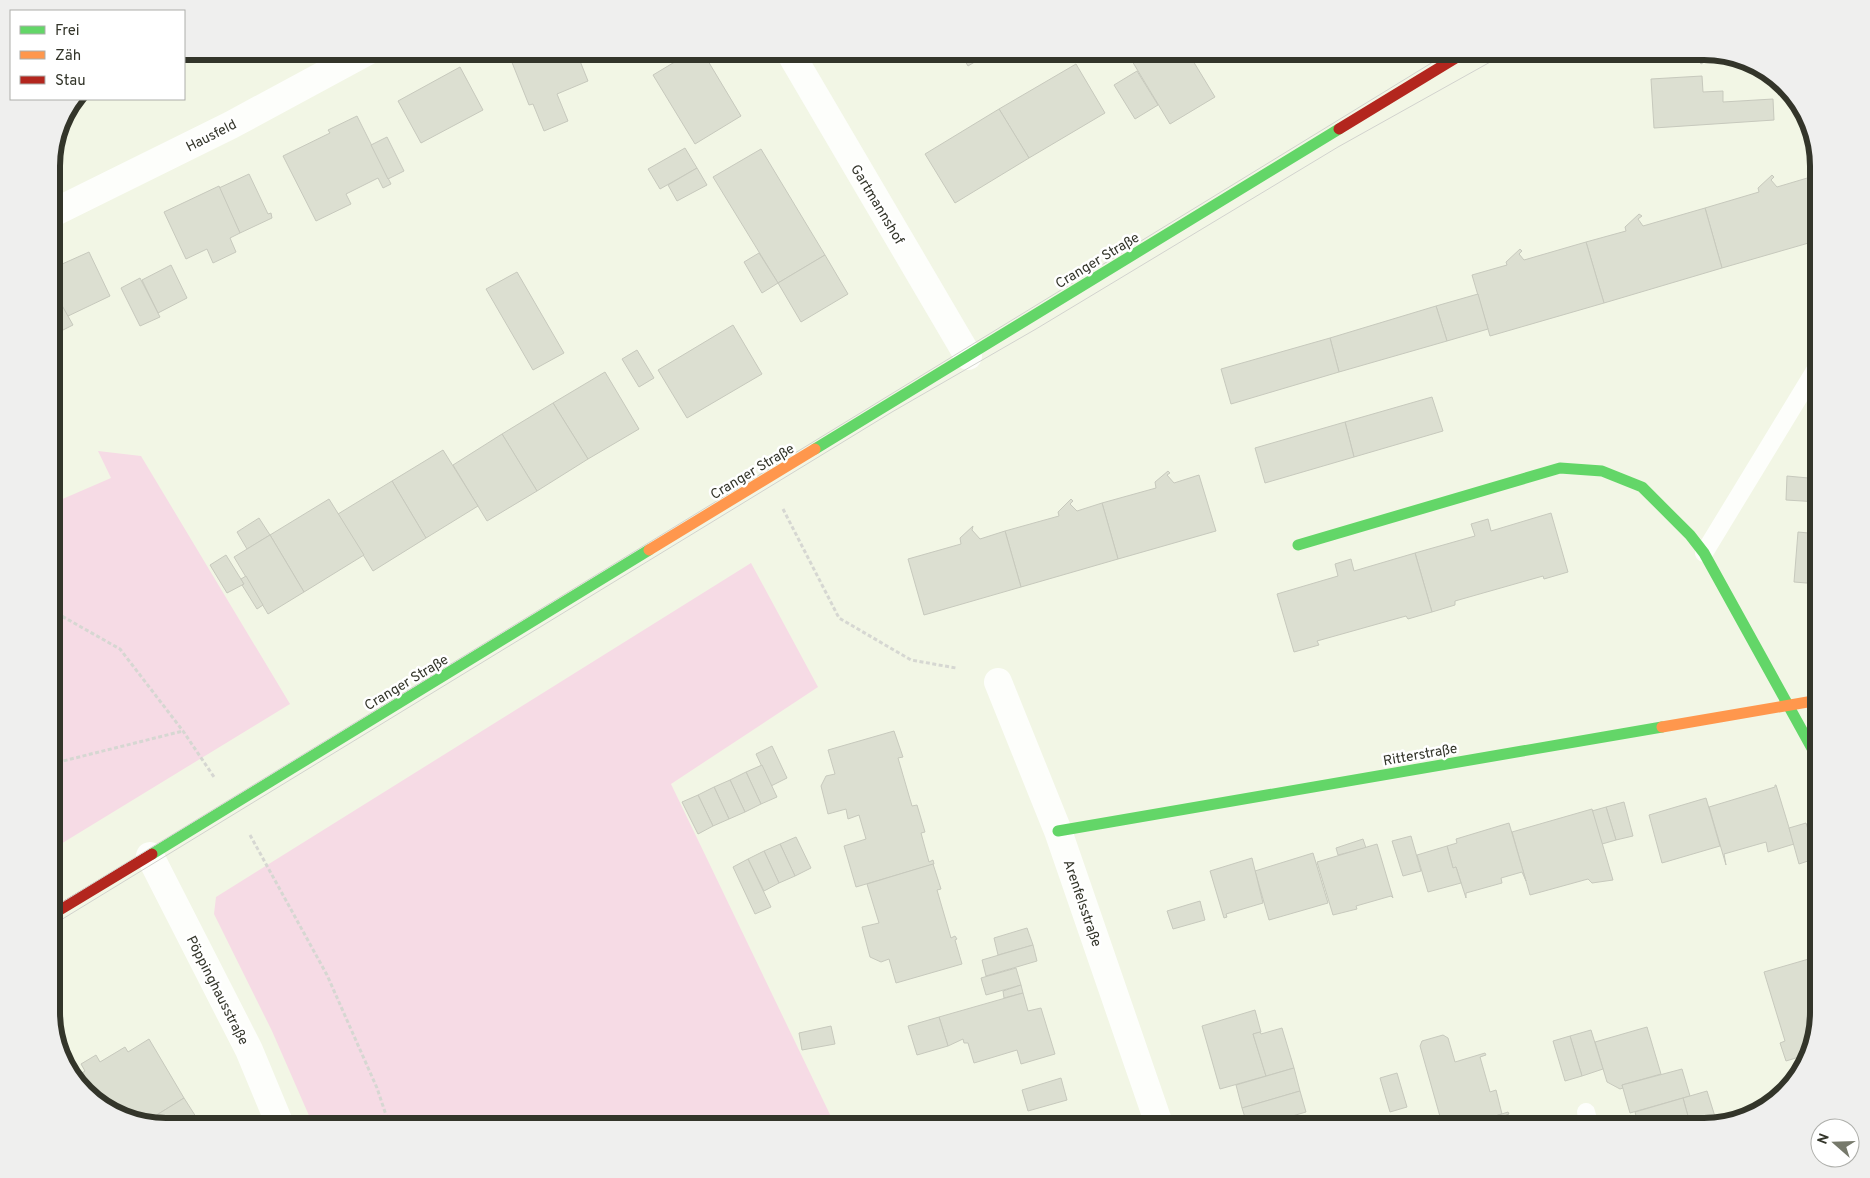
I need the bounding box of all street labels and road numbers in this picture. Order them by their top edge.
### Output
street label: Hausfeld [184,116,240,156]
street label: Gartmannshof [846,162,907,248]
street label: Cranger Straße [1053,230,1143,293]
street label: Cranger Straße [708,441,798,504]
street label: Cranger Straße [362,652,452,715]
street label: Ritterstraße [1382,741,1459,770]
street label: Arenfelsstraße [1059,858,1104,949]
street label: Pöppinghausstraße [182,933,252,1048]

